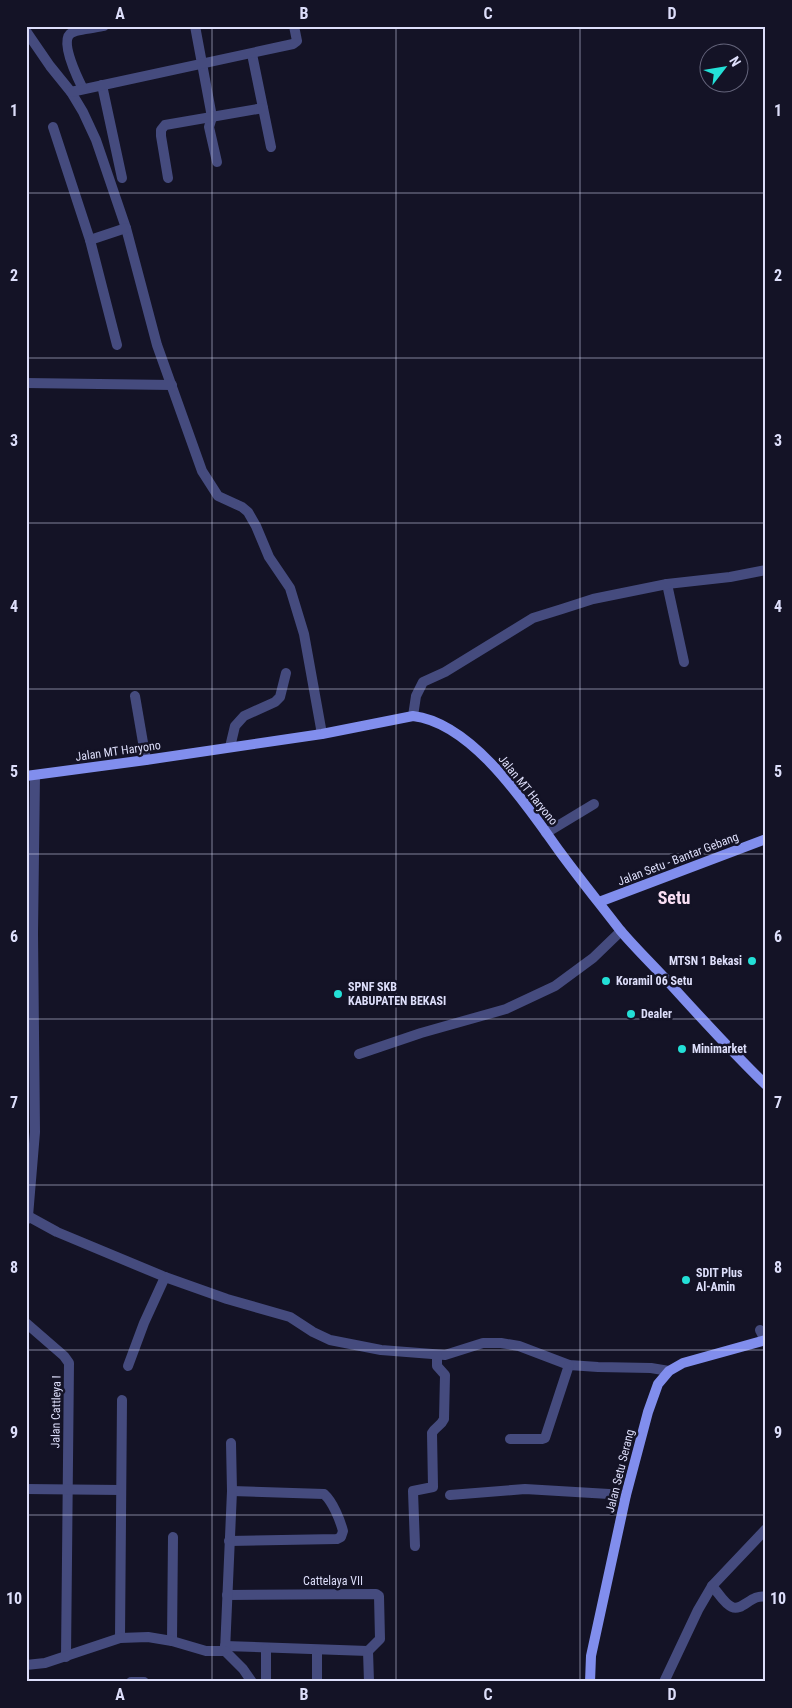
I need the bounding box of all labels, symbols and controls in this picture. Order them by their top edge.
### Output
text: A [115,4,125,23]
text: B [300,4,309,23]
text: C [483,4,493,23]
text: D [667,4,677,23]
north arrow [700,42,750,92]
text: N [726,54,744,69]
text: 1 [10,101,18,120]
text: 1 [774,101,782,120]
text: 2 [10,266,18,285]
text: 2 [774,266,782,285]
text: 3 [10,431,18,450]
text: 3 [774,431,782,450]
text: 4 [10,597,18,616]
text: 4 [774,597,782,616]
street label: Jalan MT Haryono [74,738,162,764]
street label: Jalan MT Haryono [495,752,561,828]
text: 5 [10,762,18,781]
text: 5 [774,762,782,781]
street label: Jalan Setu - Bantar Gebang [616,829,740,889]
district label: Setu [658,887,690,908]
text: 6 [10,927,18,946]
text: 6 [774,927,782,946]
place label: MTSN 1 Bekasi [669,954,742,968]
marker: MTSN 1 Bekasi [746,955,758,967]
place label: Koramil 06 Setu [616,974,692,988]
marker: Koramil 06 Setu [600,975,612,987]
place label: SPNF SKB KABUPATEN BEKASI [348,980,446,1008]
marker: SPNF SKB KABUPATEN BEKASI [332,988,344,1000]
place label: Dealer [641,1007,672,1021]
marker: Dealer [625,1008,637,1020]
place label: Minimarket [692,1042,747,1056]
marker: Minimarket [676,1043,688,1055]
text: 7 [10,1093,18,1112]
text: 7 [774,1093,782,1112]
text: 8 [10,1258,18,1277]
text: 8 [774,1258,782,1277]
place label: SDIT Plus Al-Amin [696,1266,743,1294]
marker: SDIT Plus Al-Amin [680,1274,692,1286]
street label: Jalan Cattleya I [48,1375,64,1449]
text: 9 [10,1423,18,1442]
text: 9 [774,1423,782,1442]
street label: Jalan Setu Serang [603,1428,637,1514]
street label: Cattelaya VII [303,1574,363,1588]
text: 10 [6,1589,22,1608]
text: 10 [770,1589,786,1608]
text: A [115,1685,125,1704]
text: B [300,1685,309,1704]
text: C [483,1685,493,1704]
text: D [667,1685,677,1704]

